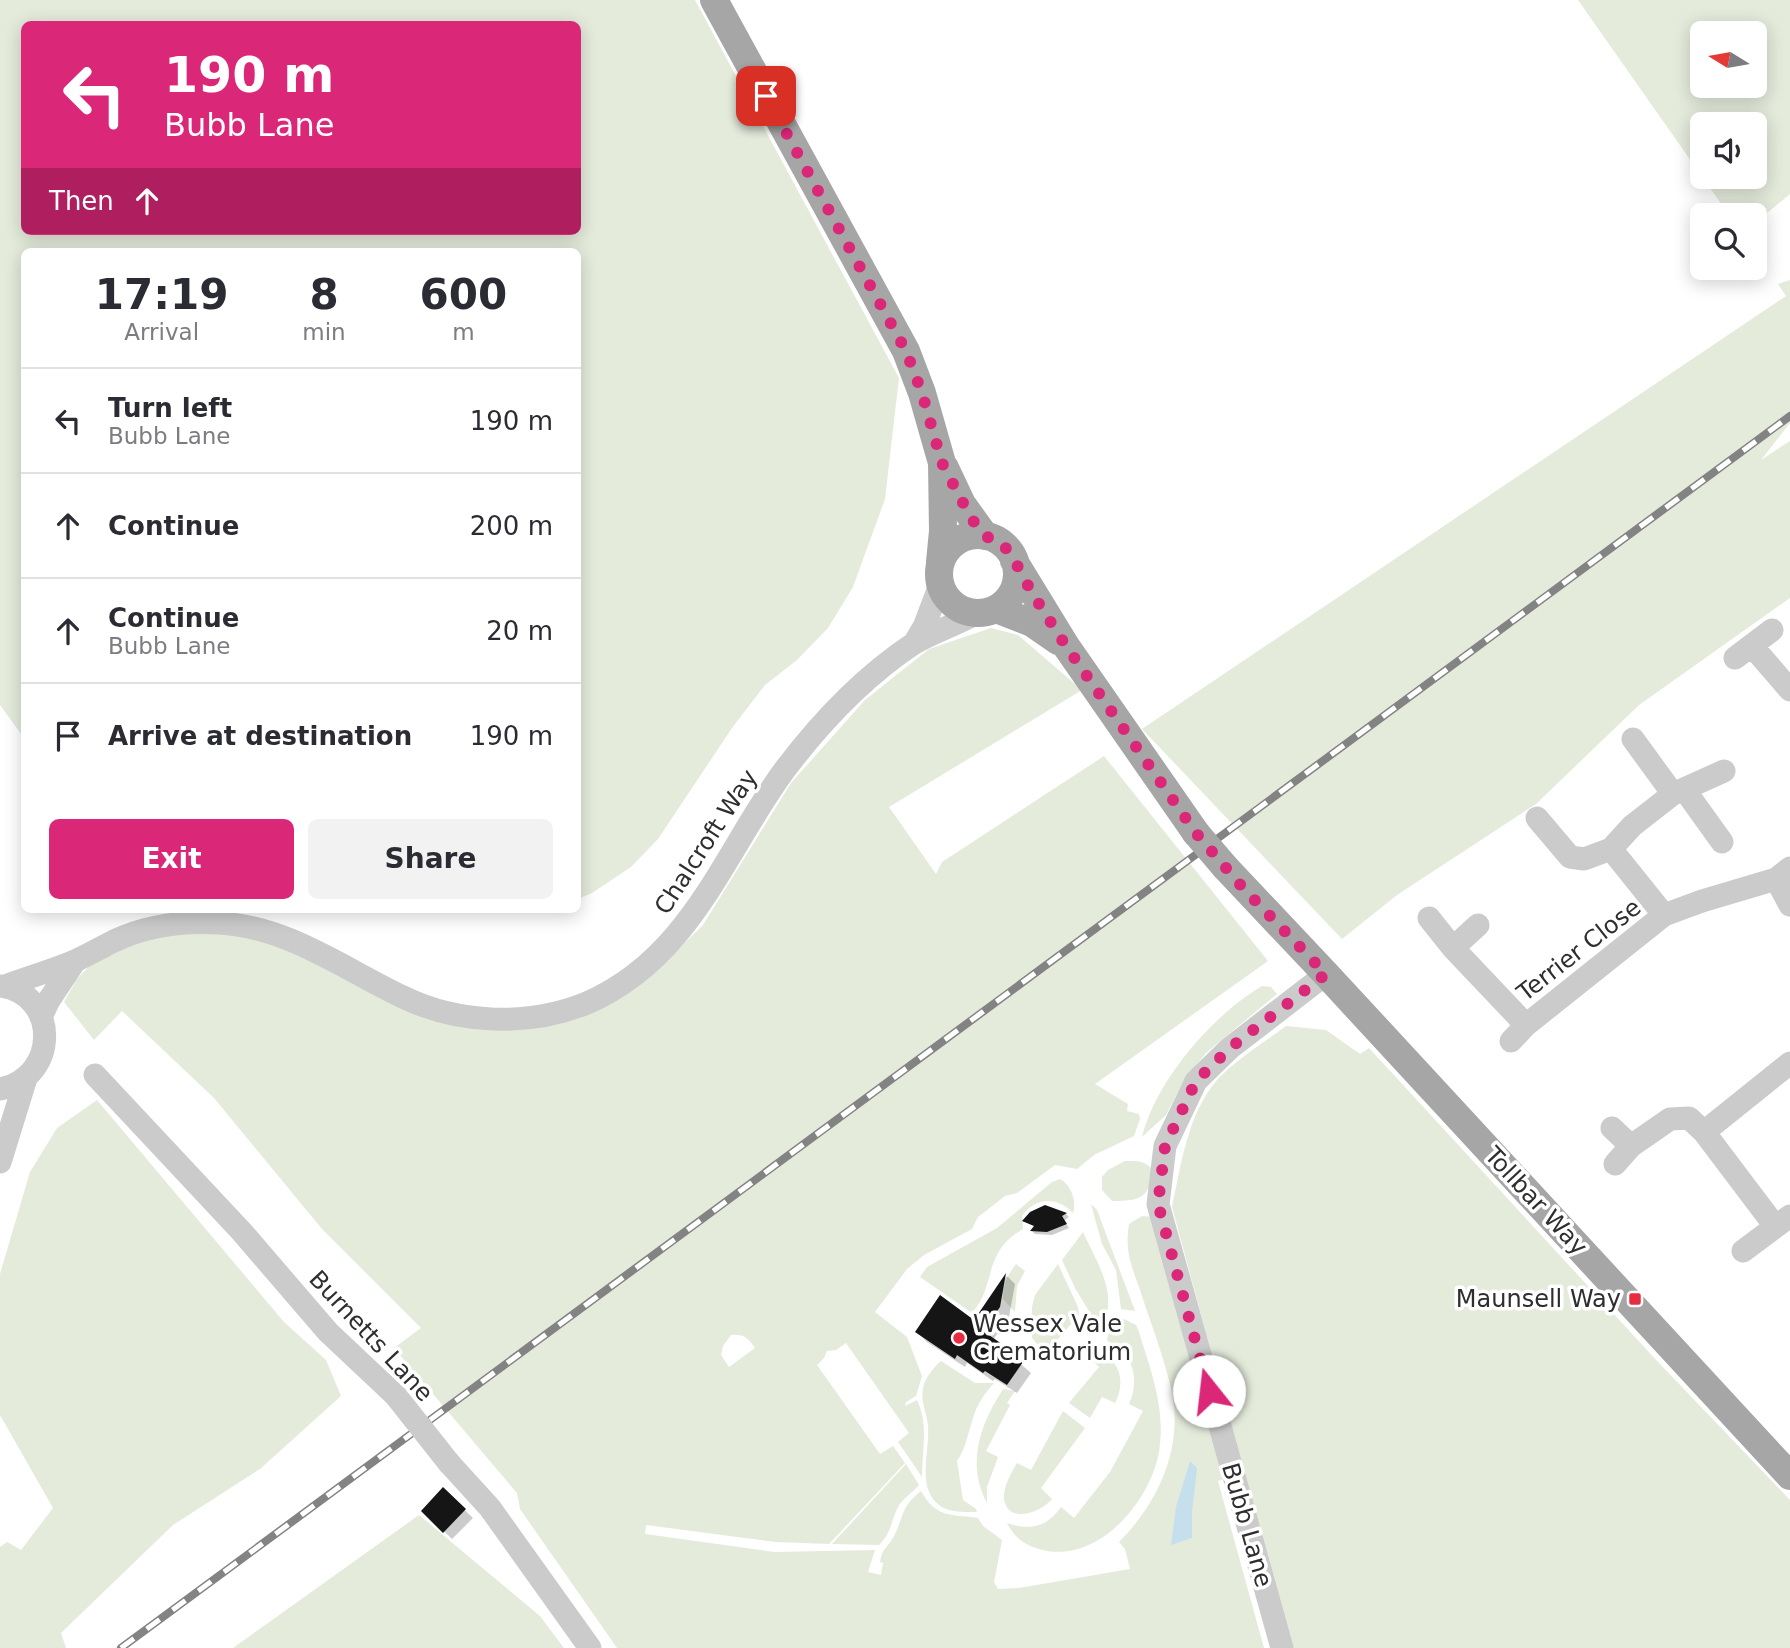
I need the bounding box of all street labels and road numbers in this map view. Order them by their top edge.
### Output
street label: Chalcroft Way [649,764,763,920]
street label: Terrier Close [1511,893,1646,1008]
street label: Tollbar Way [1478,1141,1593,1261]
street label: Burnetts Lane [303,1265,439,1407]
street label: Bubb Lane [1216,1460,1278,1590]

